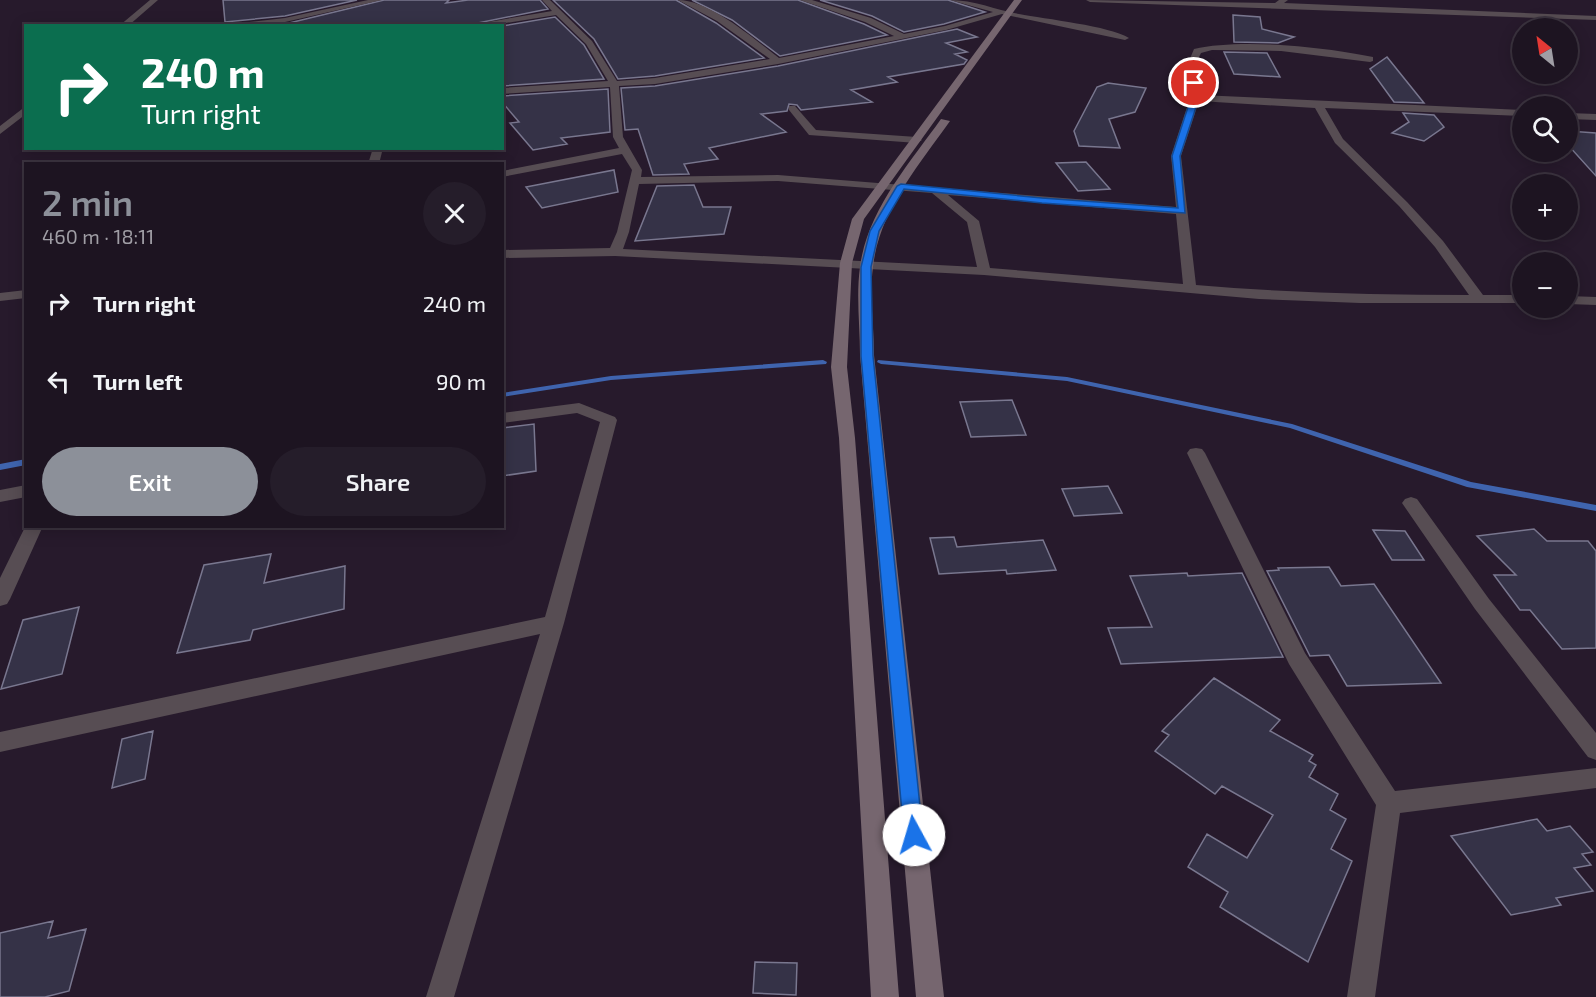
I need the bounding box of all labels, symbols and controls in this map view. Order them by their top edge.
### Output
north arrow [1512,18,1578,84]
map controls [1512,18,1578,318]
text: 240 m [141,46,265,96]
icon: right [42,48,120,126]
pin [1168,57,1219,108]
icon: arrive [1177,66,1210,99]
button: search [1512,96,1578,162]
text: Turn right [141,97,261,129]
button: + [1512,174,1578,240]
text: 2 min [42,180,133,223]
button: close [423,182,486,245]
text: 460 m · 18:11 [42,224,154,248]
button: − [1512,252,1578,318]
icon: right [42,287,75,320]
text: Turn right [93,290,195,316]
text: 240 m [423,290,486,316]
icon: left [42,365,75,398]
text: Turn left [93,368,182,394]
text: 90 m [436,368,486,394]
button: Exit [42,447,258,516]
button: Share [270,447,486,516]
position arrow [882,803,946,867]

